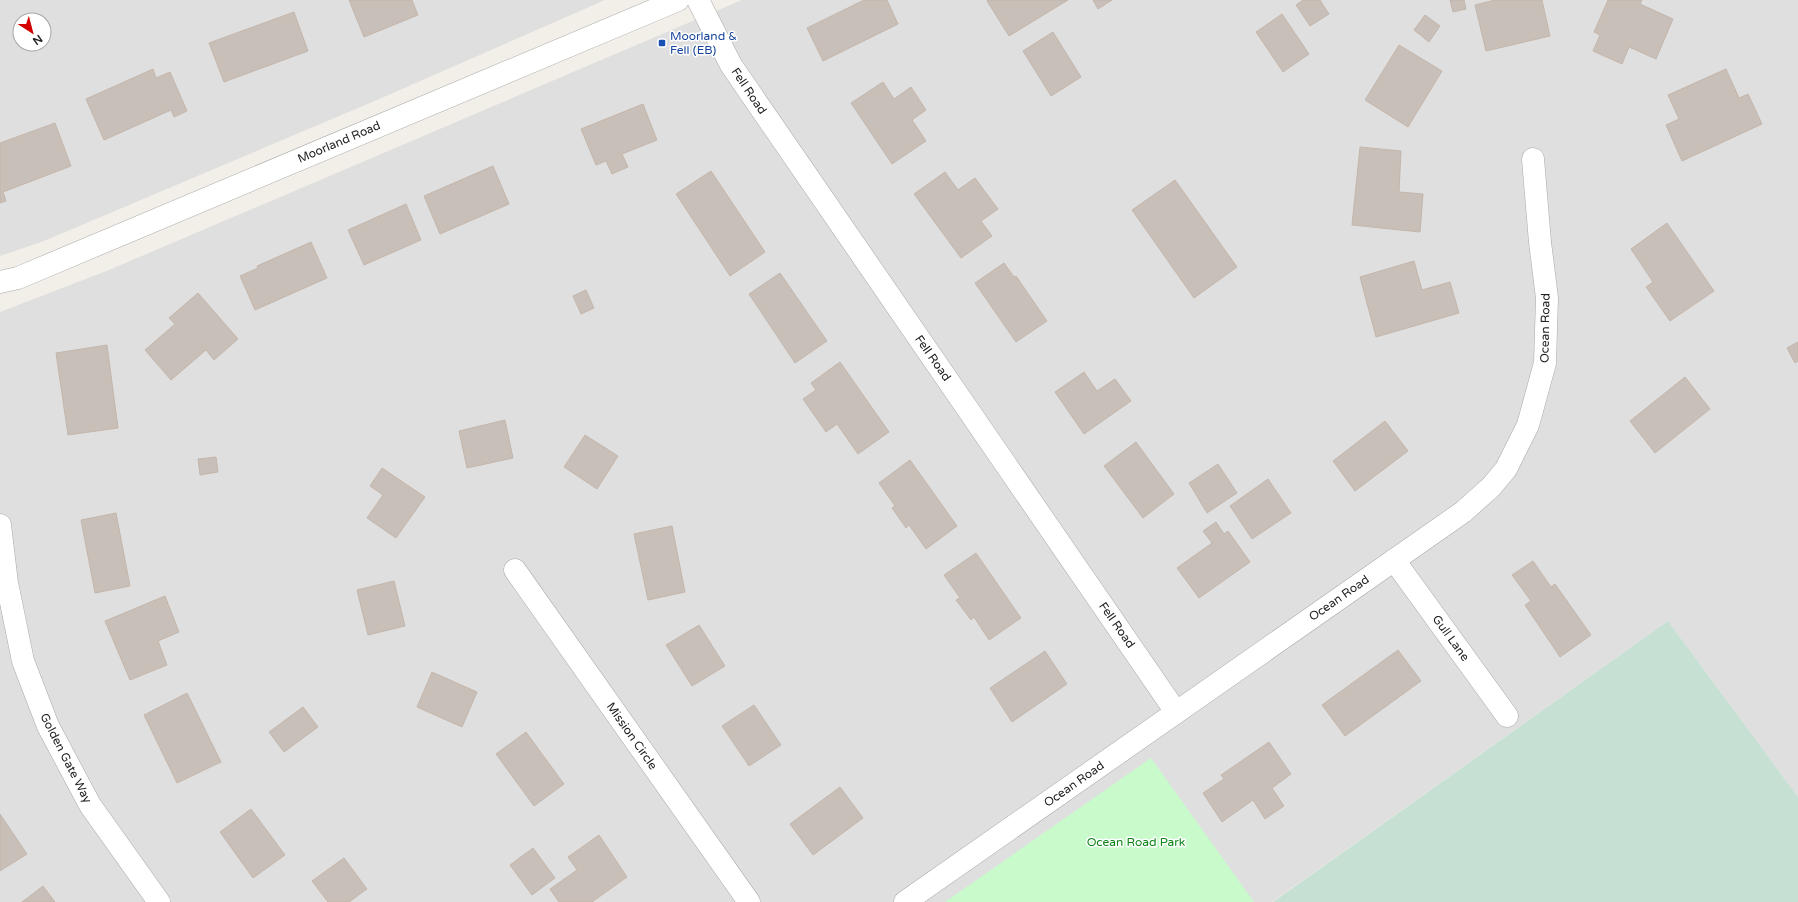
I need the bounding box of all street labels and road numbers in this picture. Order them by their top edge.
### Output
street label: Fell Road [728,65,770,117]
street label: Moorland Road [296,118,382,166]
street label: Ocean Road [1537,293,1553,363]
street label: Fell Road [912,332,954,384]
street label: Ocean Road [1306,572,1372,624]
street label: Fell Road [1096,599,1138,651]
street label: Gull Lane [1430,612,1472,664]
street label: Mission Circle [604,700,660,772]
street label: Golden Gate Way [37,711,95,806]
street label: Ocean Road [1041,758,1107,810]

